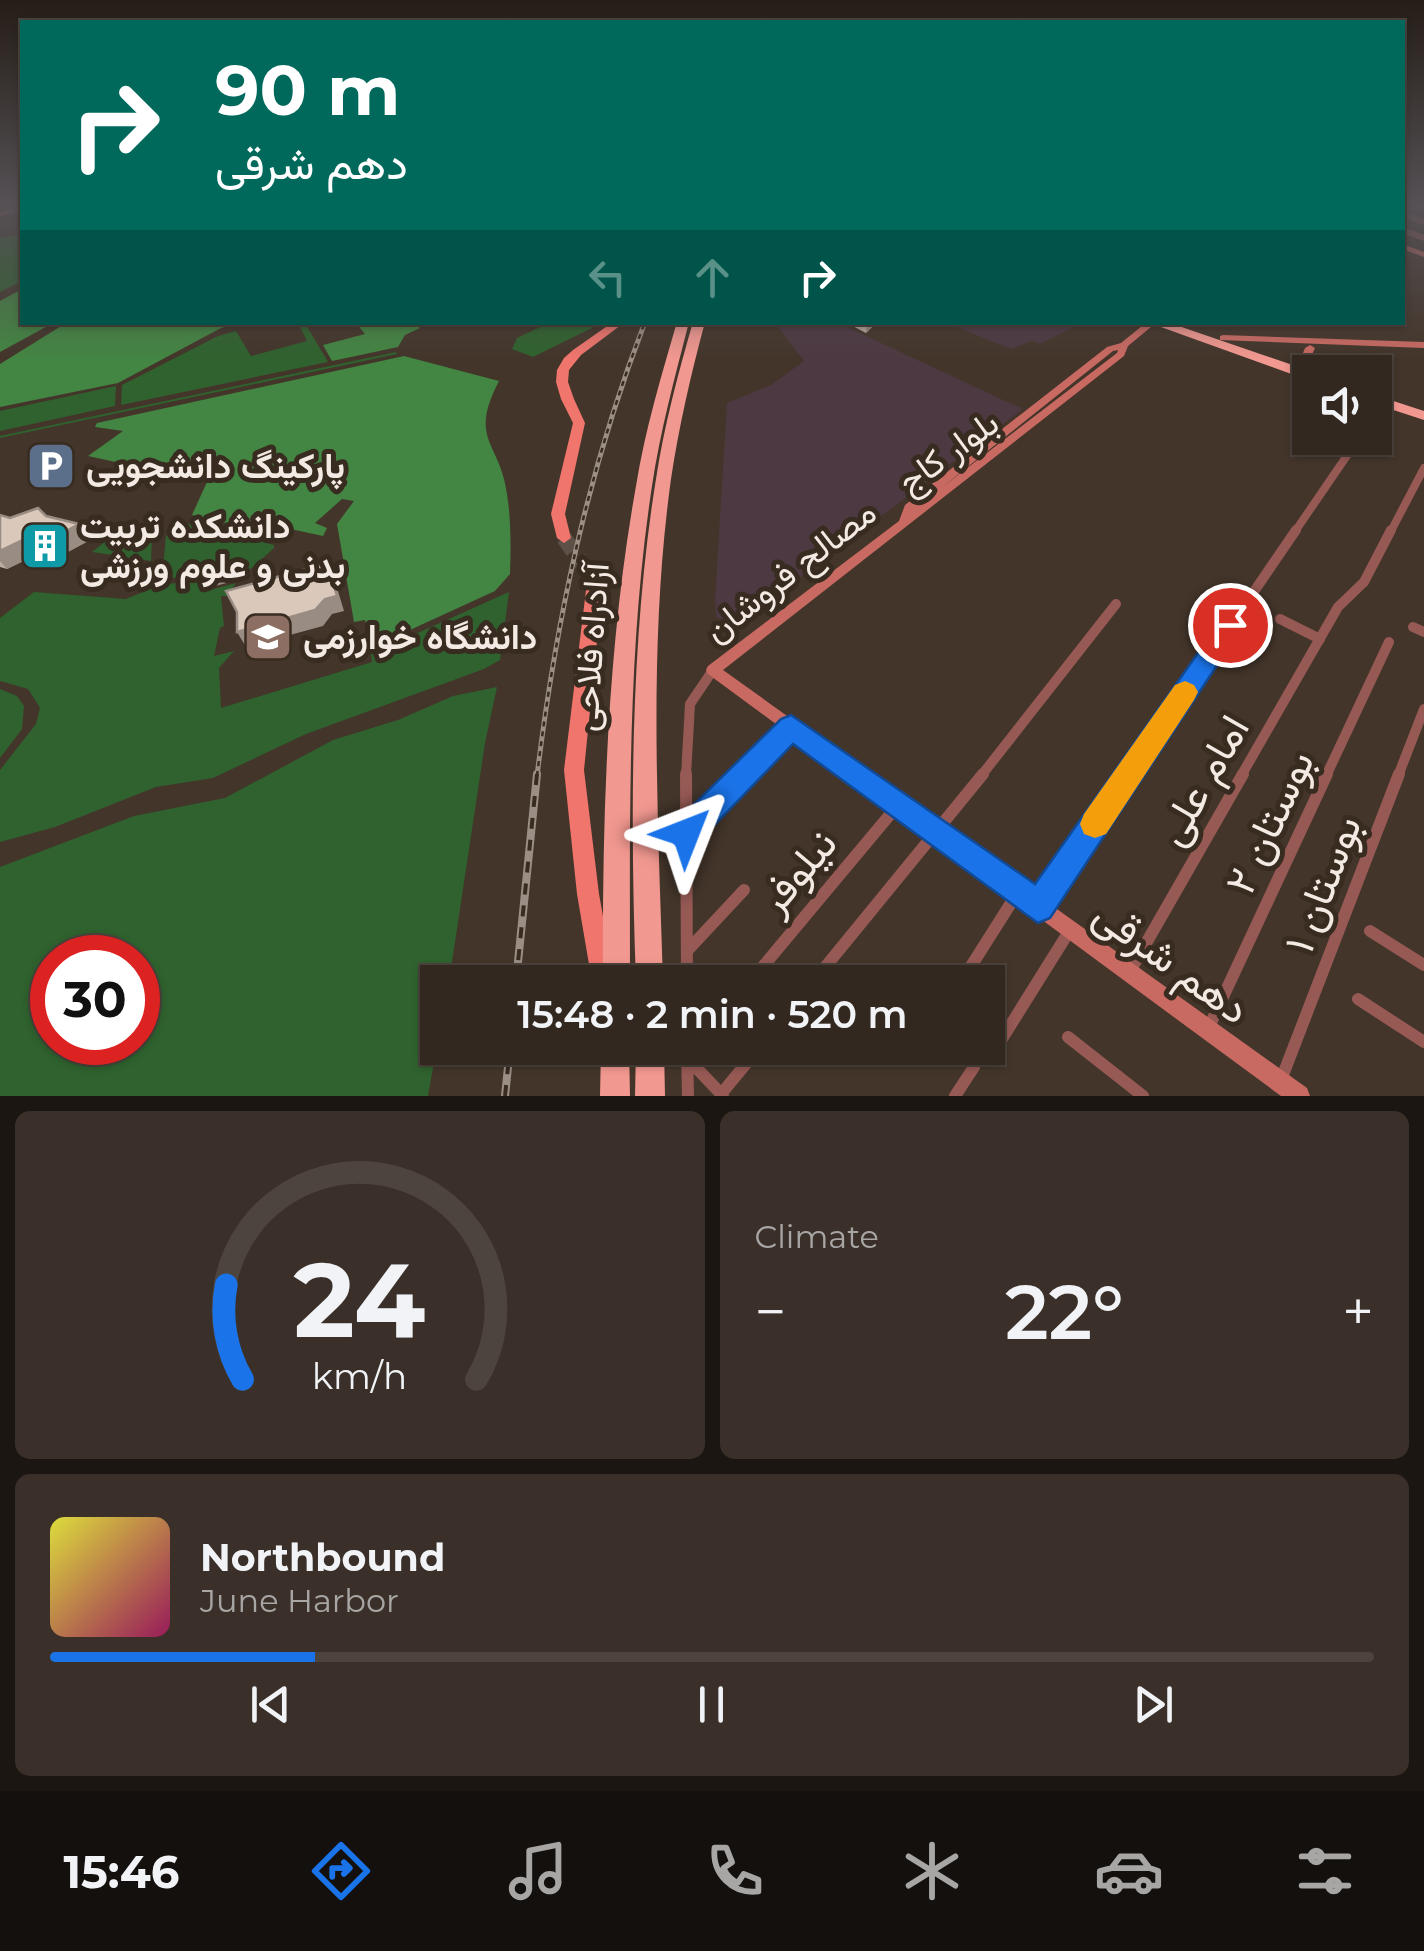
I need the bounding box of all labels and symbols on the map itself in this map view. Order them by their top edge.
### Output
street label: بلوار کاج [889,401,1008,505]
parking icon: پارکینگ دانشجویی [25,440,77,492]
place label: پارکینگ دانشجویی [86,444,345,490]
street label: مصالح فروشان [695,490,886,653]
place label: دانشکده تربیت بدنی و علوم ورزشی [80,504,345,589]
building icon: دانشکده تربیت بدنی و علوم ورزشی [19,520,71,572]
street label: آزادراه فلاحی [563,558,619,733]
pin [1188,583,1273,668]
school or university icon: دانشگاه خوارزمی [242,611,294,663]
place label: دانشگاه خوارزمی [303,615,537,659]
street label: امام علی [1144,706,1262,855]
street label: بوستان ۲ [1213,742,1325,902]
position arrow [634,781,738,885]
street label: بوستان ۱ [1272,808,1372,960]
street label: نیلوفر [746,818,848,925]
street label: دهم شرقی [1083,887,1260,1037]
speed limit sign: 30 [30,935,160,1065]

